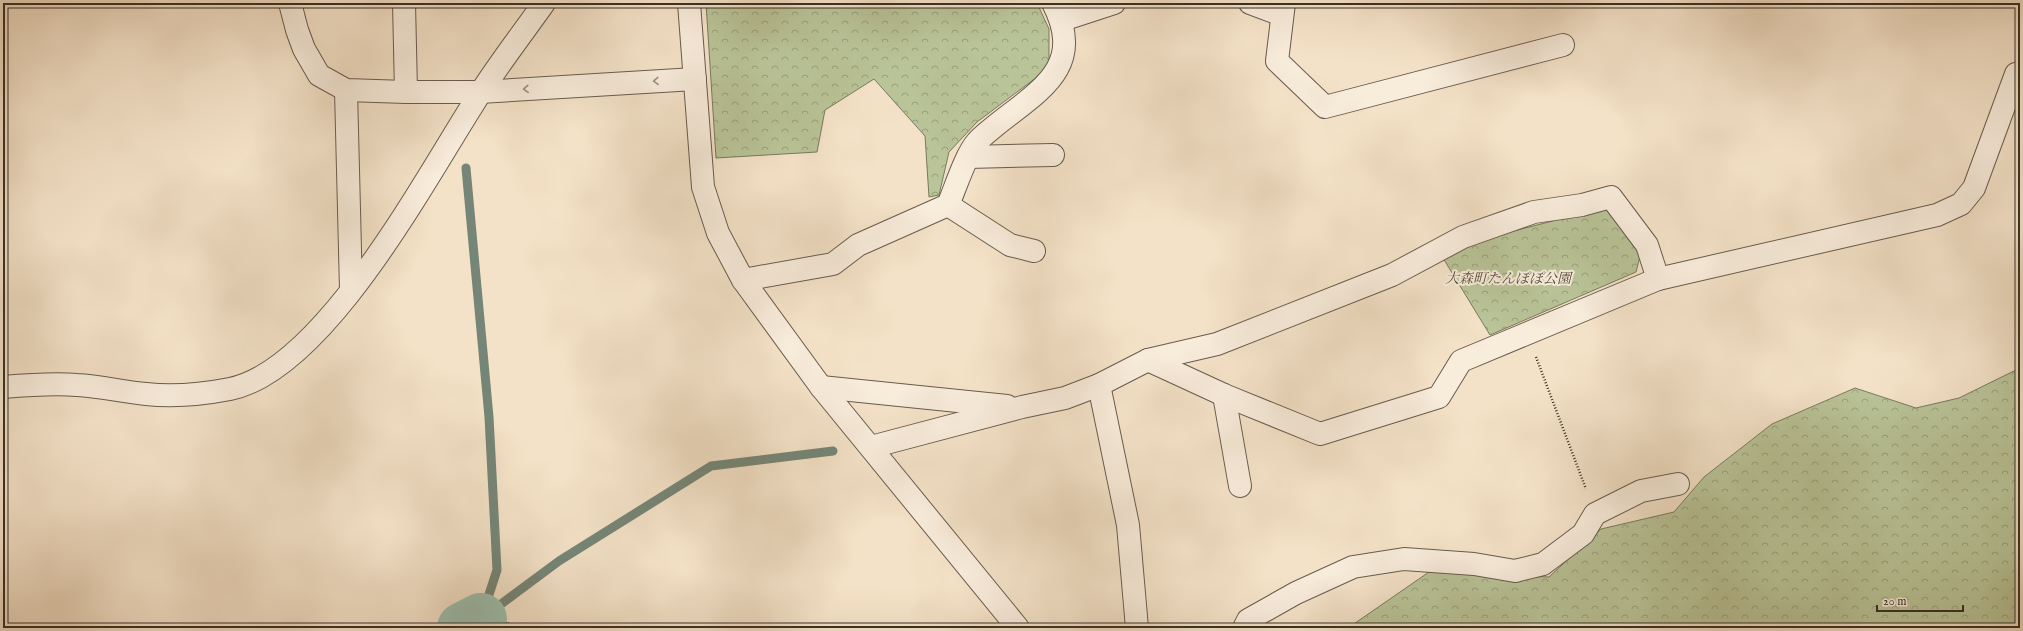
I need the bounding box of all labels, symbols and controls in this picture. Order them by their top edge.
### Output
one-way arrow [653,77,659,86]
one-way arrow [523,85,529,94]
park label: 大森町たんぽぽ公園 [1445,270,1573,288]
scale bar [1877,587,1963,613]
text: 20 m [1883,594,1906,609]

